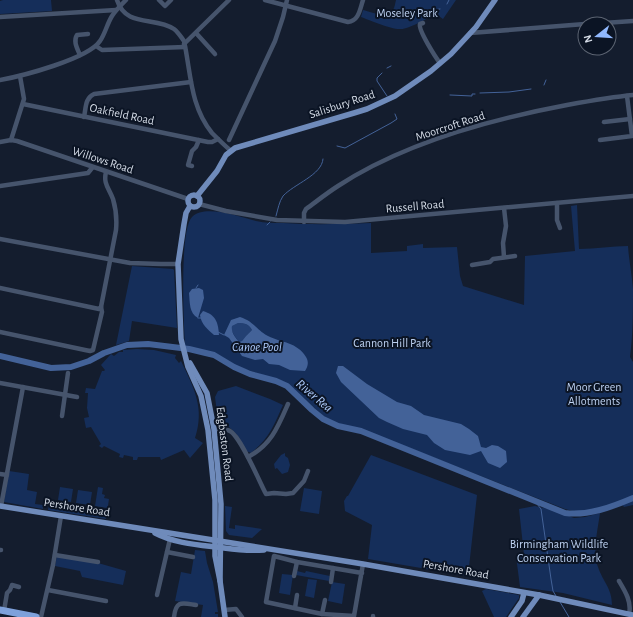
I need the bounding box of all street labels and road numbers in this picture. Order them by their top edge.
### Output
street label: Salisbury Road [308,88,377,121]
street label: Oakfield Road [89,101,155,127]
street label: Moorcroft Road [414,109,486,143]
street label: Willows Road [71,144,135,176]
street label: Russell Road [385,197,445,215]
street label: Edgbaston Road [214,406,236,482]
street label: Pershore Road [43,496,111,518]
street label: Pershore Road [422,557,490,581]

